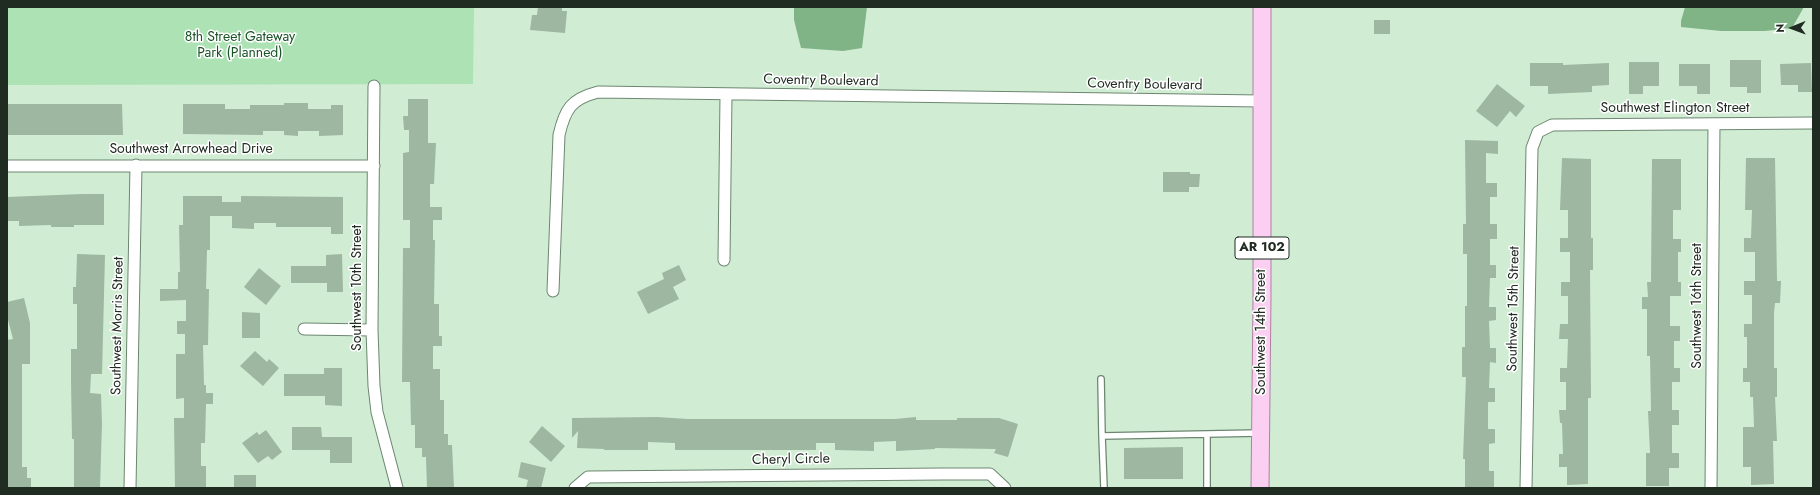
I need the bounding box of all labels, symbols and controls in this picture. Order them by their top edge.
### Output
north arrow [1772,8,1812,48]
text: N [1772,24,1788,33]
park label: 8th Street Gateway Park (Planned) [185,30,295,62]
street label: Coventry Boulevard [763,72,879,90]
street label: Coventry Boulevard [1087,76,1203,94]
street label: Southwest Elington Street [1601,101,1749,117]
street label: Southwest Arrowhead Drive [109,142,273,158]
street label: Southwest 10th Street [350,225,366,351]
road number: AR 102 [1235,237,1289,259]
street label: Southwest 16th Street [1690,243,1706,369]
street label: Southwest 15th Street [1505,246,1523,372]
street label: Southwest Morris Street [108,257,128,395]
street label: Southwest 14th Street [1254,269,1270,395]
street label: Cheryl Circle [752,451,830,469]

